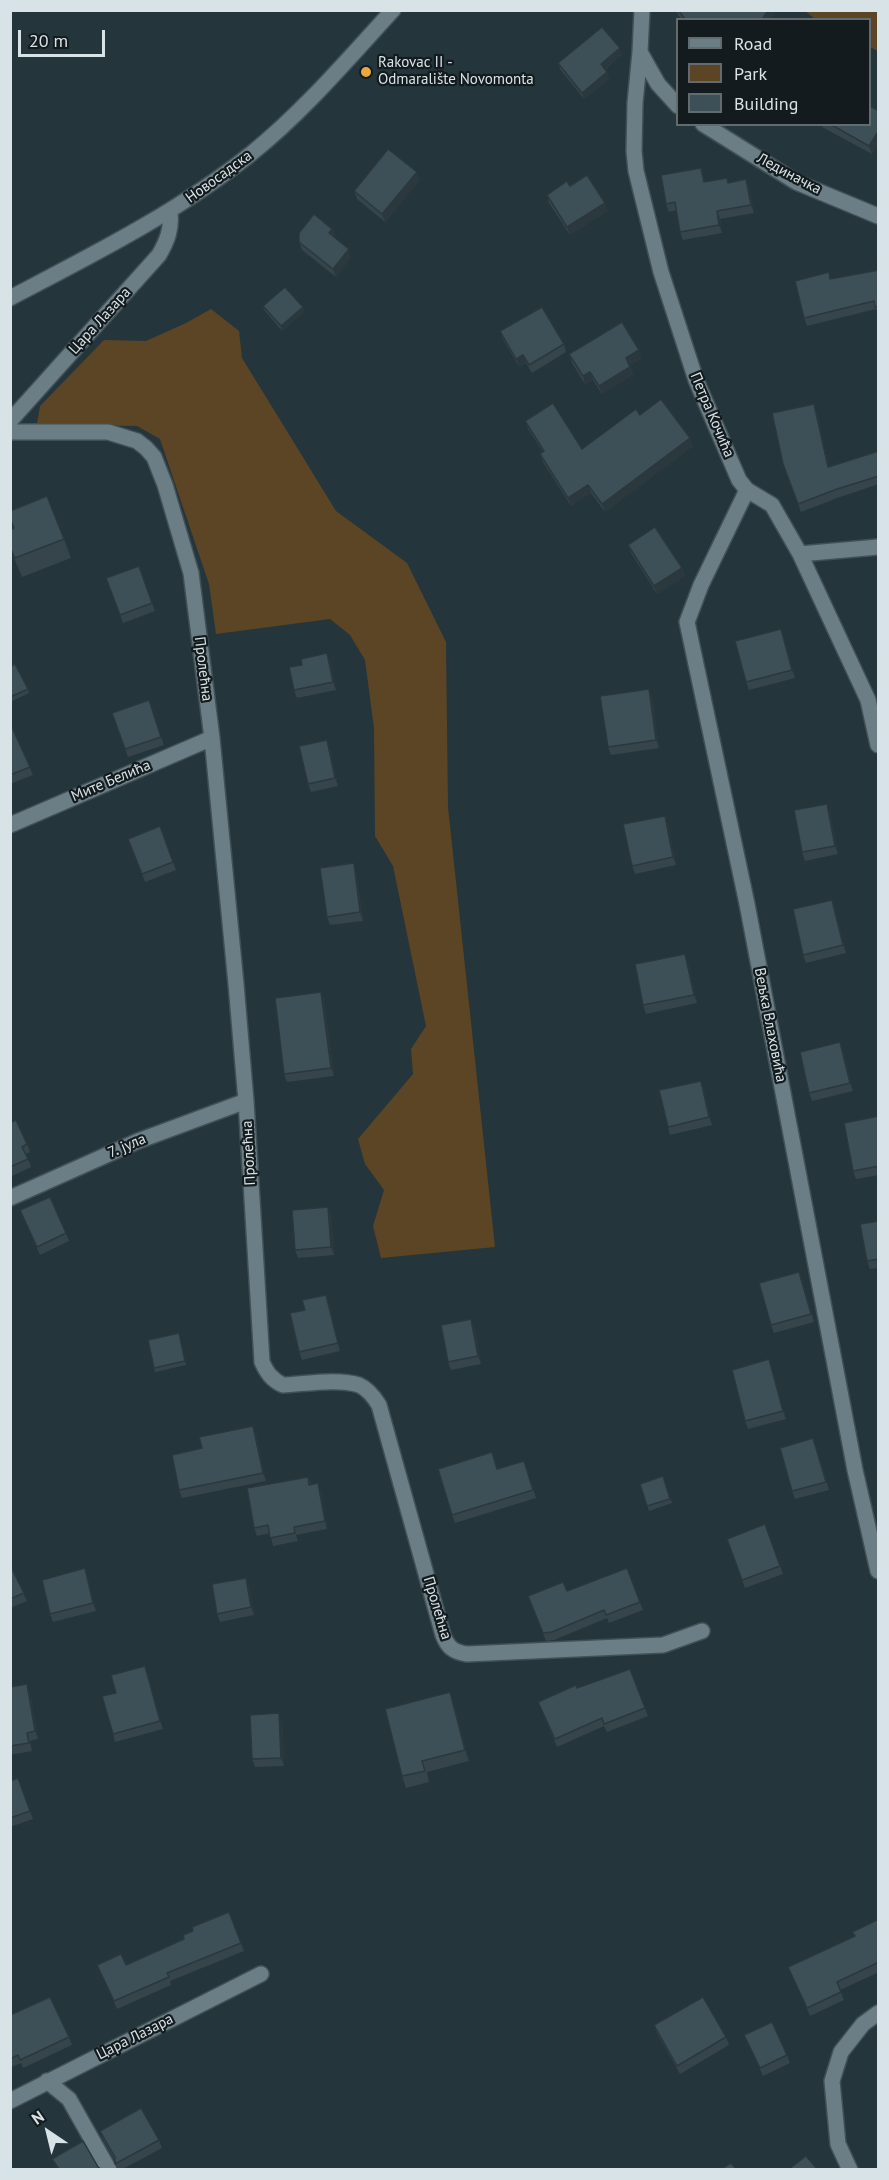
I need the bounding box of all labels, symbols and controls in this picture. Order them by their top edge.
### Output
scale bar [21,18,108,56]
legend [676,18,871,126]
text: 20 m [29,29,68,52]
text: Road [734,32,772,55]
place label: Rakovac II - Odmaralište Novomonta [378,54,534,89]
text: Park [734,62,767,85]
marker: Rakovac II - Odmaralište Novomonta [359,65,373,79]
text: Building [734,92,798,115]
street label: Новосадска [182,147,256,207]
street label: Лединачка [754,150,824,198]
street label: Цара Лазара [65,284,135,358]
street label: Петра Кочића [686,370,738,460]
street label: Пролећна [190,636,216,702]
street label: Мите Белића [69,756,153,806]
street label: Вељка Влаховића [750,966,790,1084]
street label: Пролећна [238,1120,260,1186]
street label: 7. јула [105,1130,149,1162]
street label: Пролећна [419,1574,455,1642]
street label: Цара Лазара [94,2010,176,2064]
north arrow [18,2102,78,2162]
text: N [28,2106,48,2128]

